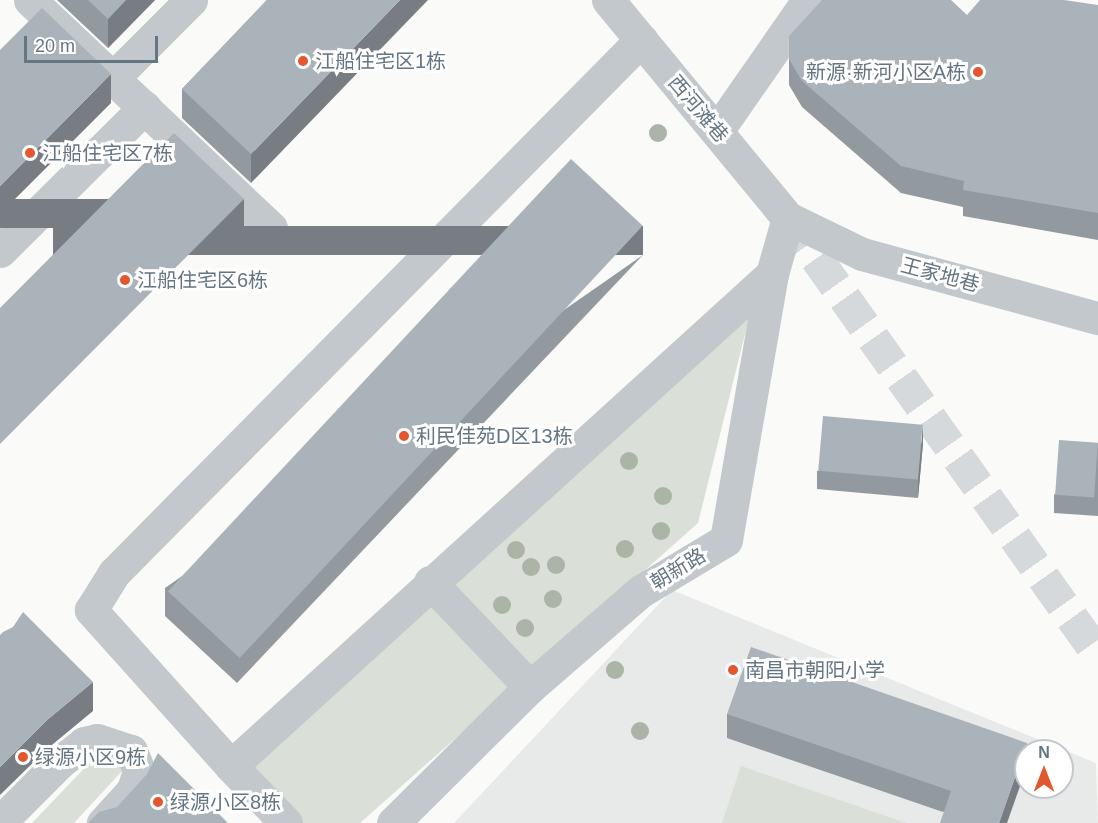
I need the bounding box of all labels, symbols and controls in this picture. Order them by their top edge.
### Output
scale bar [27,24,160,62]
text: 20 m [35,36,75,56]
place label: 江船住宅区1栋 [315,49,446,73]
marker: 江船住宅区1栋 [296,54,310,68]
place label: 新源·新河小区A栋 [806,60,966,84]
marker: 新源·新河小区A栋 [971,65,985,79]
street label: 西河滩巷 [663,71,733,147]
place label: 江船住宅区7栋 [42,141,173,165]
marker: 江船住宅区7栋 [23,146,37,160]
street label: 王家地巷 [898,253,982,297]
place label: 江船住宅区6栋 [137,268,268,292]
marker: 江船住宅区6栋 [118,273,132,287]
place label: 利民佳苑D区13栋 [416,424,573,448]
marker: 利民佳苑D区13栋 [397,429,411,443]
street label: 朝新路 [646,543,710,595]
place label: 南昌市朝阳小学 [745,658,885,682]
marker: 南昌市朝阳小学 [726,663,740,677]
north arrow [1014,739,1074,799]
text: N [1038,744,1050,761]
place label: 绿源小区9栋 [35,745,146,769]
marker: 绿源小区9栋 [16,750,30,764]
place label: 绿源小区8栋 [170,790,281,814]
marker: 绿源小区8栋 [151,795,165,809]

